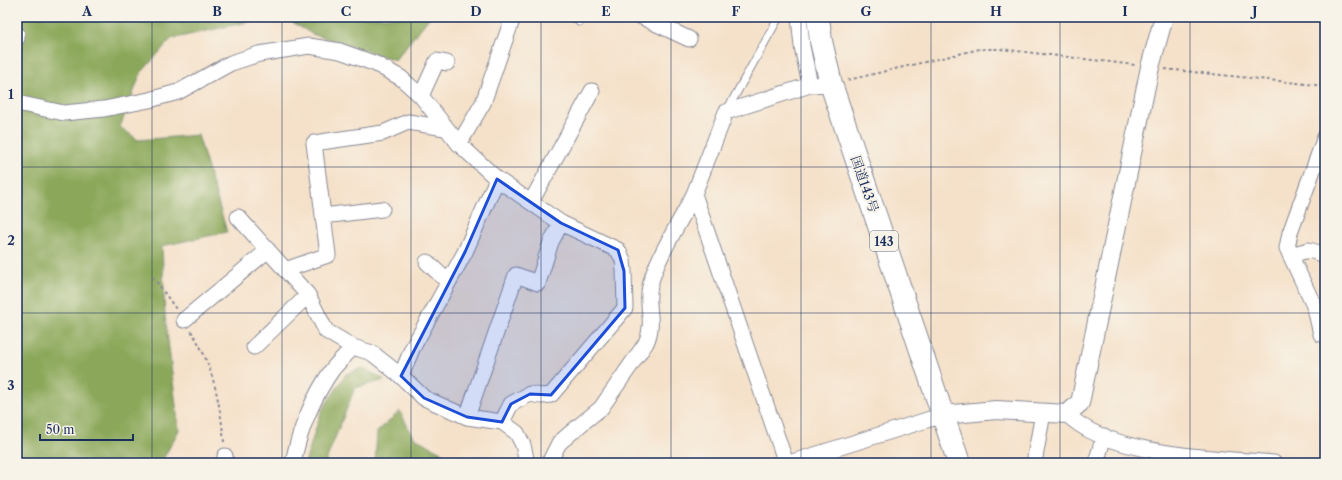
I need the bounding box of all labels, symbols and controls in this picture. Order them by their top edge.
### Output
text: A [81,3,93,19]
text: B [212,3,222,19]
text: C [341,3,351,19]
text: D [470,3,482,19]
text: E [601,3,611,19]
text: F [732,3,741,19]
text: G [860,3,872,19]
text: H [990,3,1002,19]
text: I [1122,3,1128,19]
text: J [1250,3,1258,19]
text: 1 [8,86,14,102]
street label: 国道143号 [848,153,882,215]
road number: 143 [870,231,898,251]
text: 2 [7,232,15,248]
text: 3 [7,377,15,393]
scale bar [40,416,133,442]
text: 50 m [46,422,75,437]

